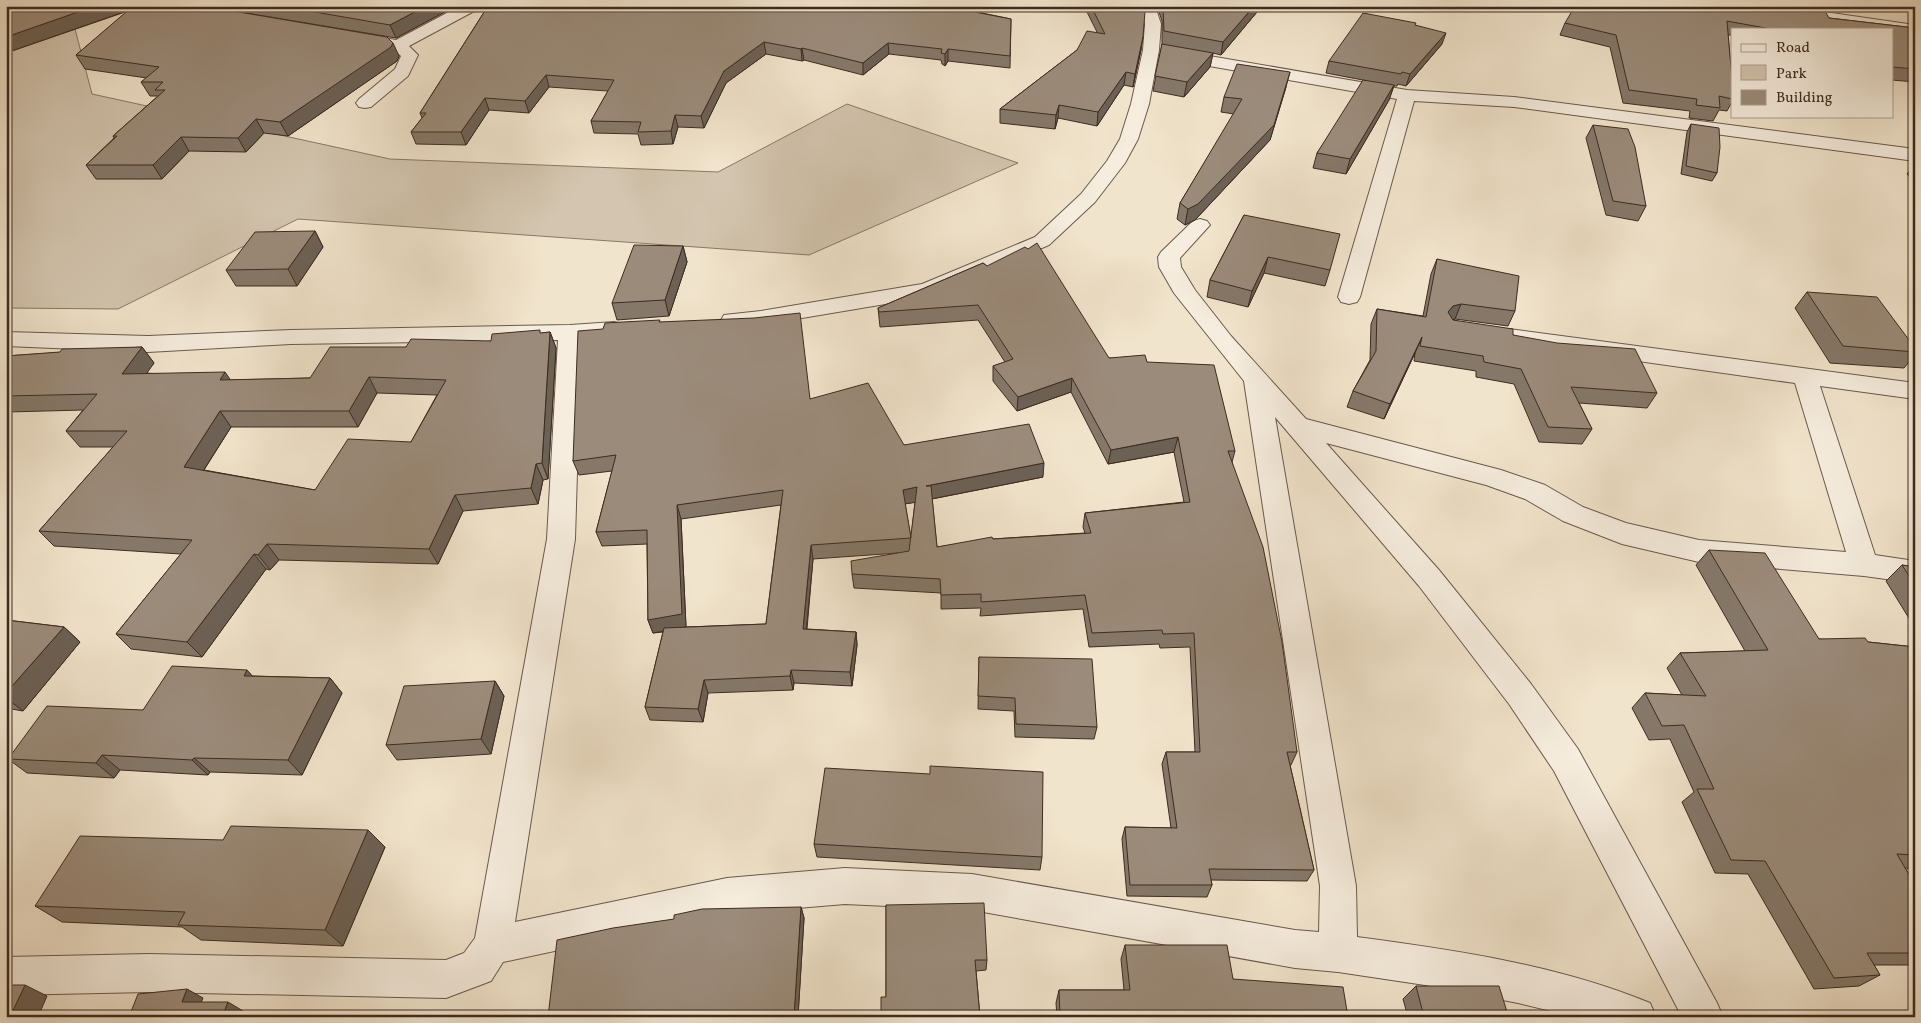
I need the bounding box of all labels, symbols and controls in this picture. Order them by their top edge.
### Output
legend [1731,28,1894,118]
text: Road [1776,38,1810,59]
text: Park [1776,64,1807,85]
text: Building [1776,88,1833,109]

